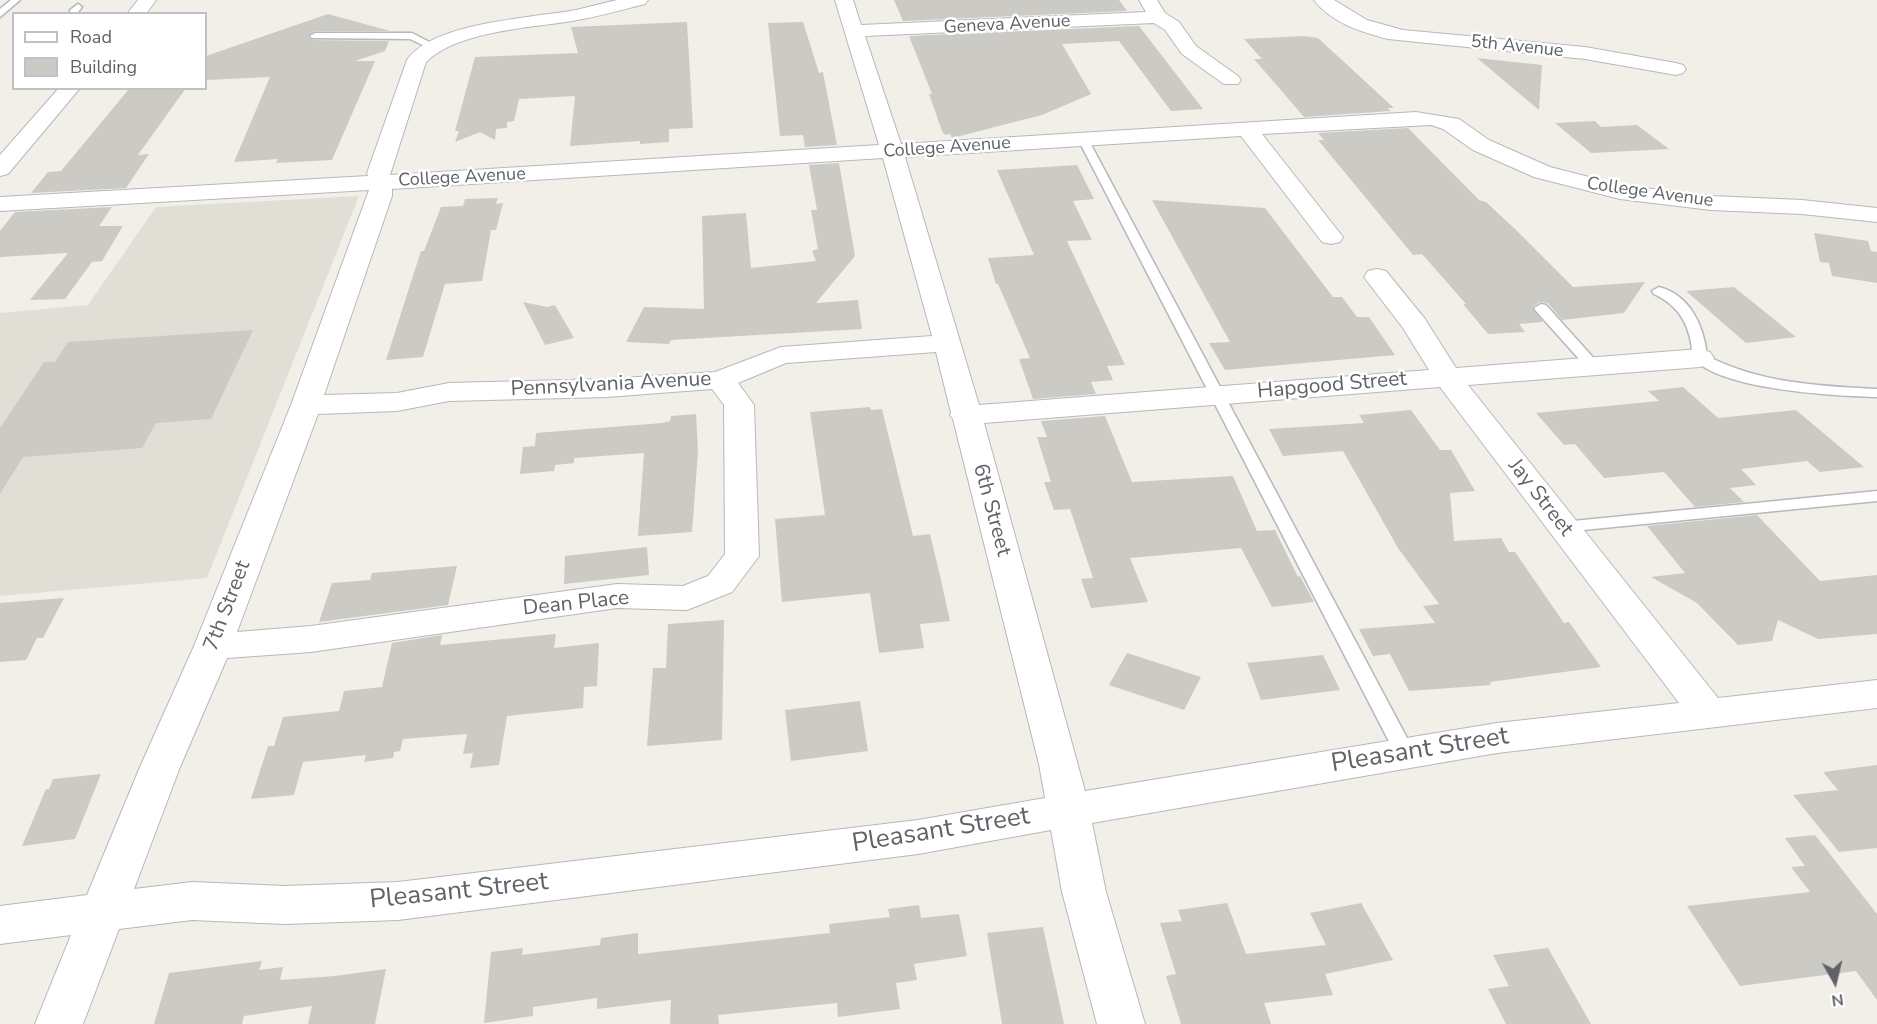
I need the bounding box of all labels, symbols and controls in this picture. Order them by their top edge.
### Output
street label: Geneva Avenue [943,11,1071,39]
legend [12,12,207,90]
text: Road [70,25,112,49]
street label: 5th Avenue [1470,31,1564,63]
text: Building [70,55,137,79]
street label: College Avenue [883,133,1011,163]
street label: College Avenue [398,164,526,192]
street label: College Avenue [1585,173,1715,213]
street label: Pennsylvania Avenue [510,367,712,403]
street label: Hapgood Street [1256,367,1408,405]
street label: Jay Street [1502,454,1578,542]
street label: 6th Street [967,461,1015,559]
street label: 7th Street [199,557,257,655]
street label: Dean Place [522,586,630,622]
street label: Pleasant Street [1329,722,1511,780]
street label: Pleasant Street [850,802,1032,860]
street label: Pleasant Street [368,867,550,917]
north arrow [1805,952,1865,1012]
text: N [1830,988,1845,1012]

